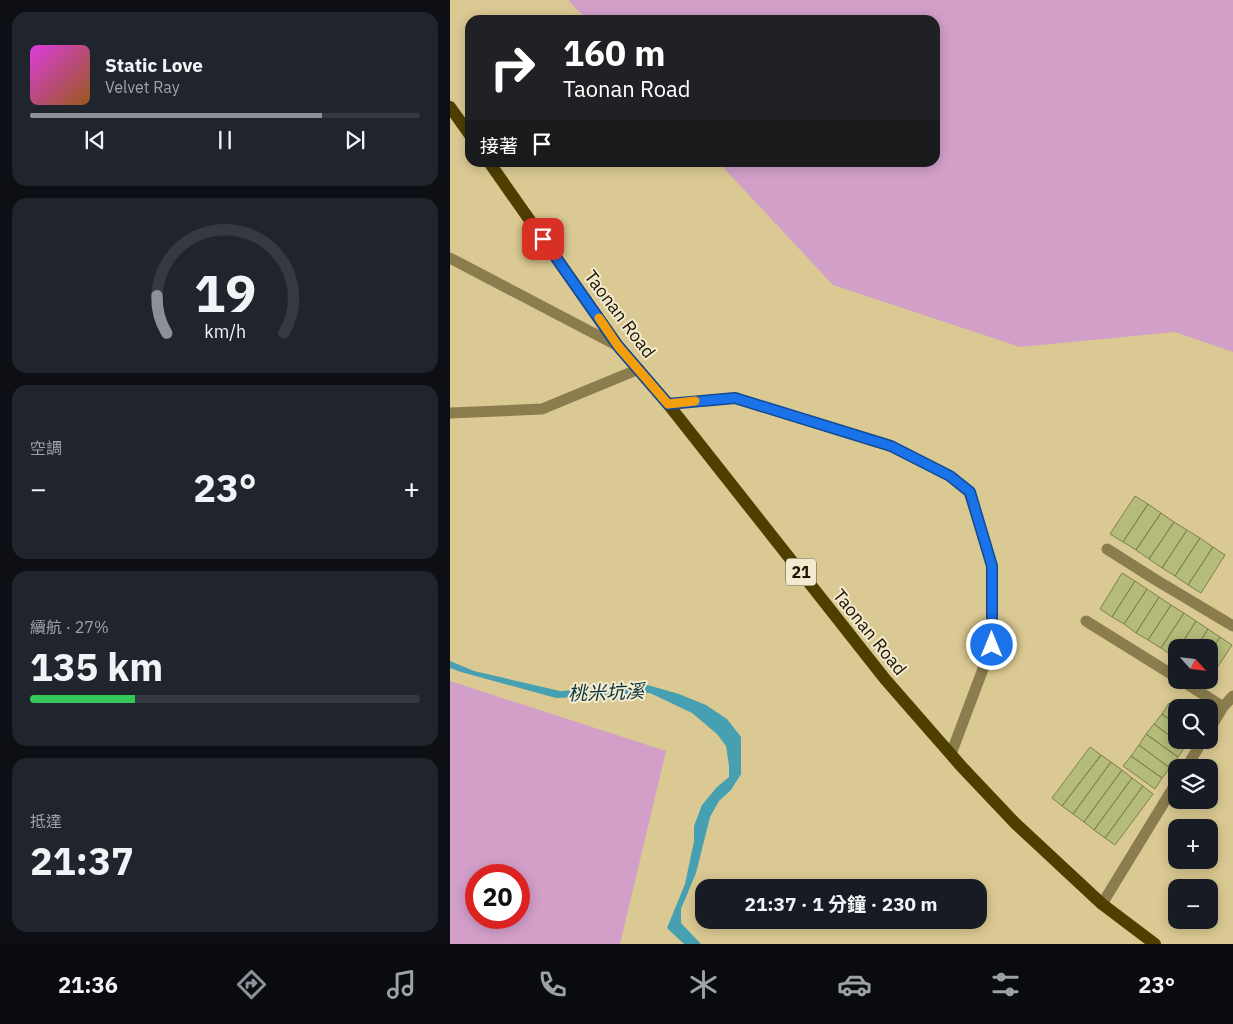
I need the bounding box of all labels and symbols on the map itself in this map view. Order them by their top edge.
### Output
pin [522,218,564,260]
street label: Taonan Road [579,265,661,363]
road number: 21 [786,558,816,586]
street label: Taonan Road [828,584,912,680]
position arrow [965,618,1017,670]
north arrow [1168,639,1218,689]
water label: 桃米坑溪 [568,679,647,705]
speed limit sign: 20 [465,864,530,929]

